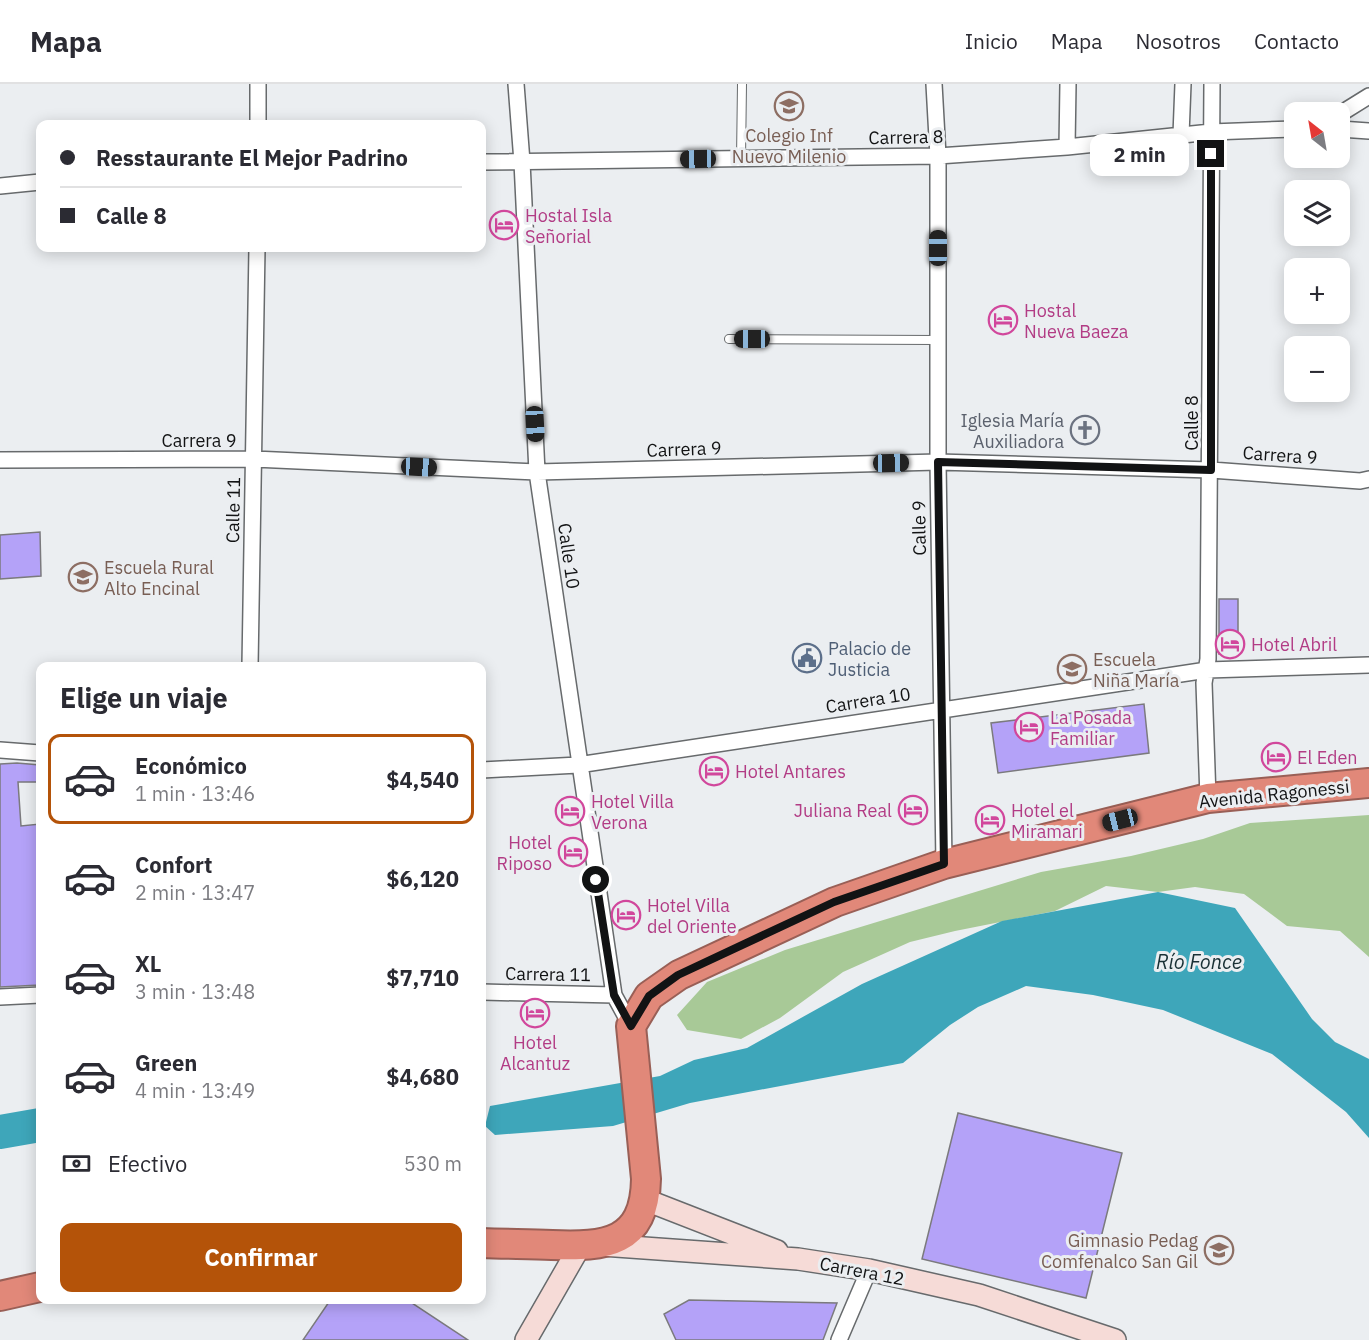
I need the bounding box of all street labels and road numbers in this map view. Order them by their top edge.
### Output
street label: Carrera 8 [868,125,944,149]
street label: Calle 8 [1180,395,1203,451]
street label: Carrera 9 [162,429,237,452]
street label: Carrera 9 [646,436,722,462]
street label: Carrera 9 [1242,441,1318,469]
street label: Calle 11 [221,477,245,543]
street label: Calle 9 [907,500,931,556]
street label: Calle 10 [553,522,585,590]
street label: Carrera 10 [824,682,912,718]
street label: Avenida Ragonessi [1198,775,1350,813]
street label: Carrera 11 [505,962,591,986]
street label: Carrera 12 [818,1252,906,1290]

